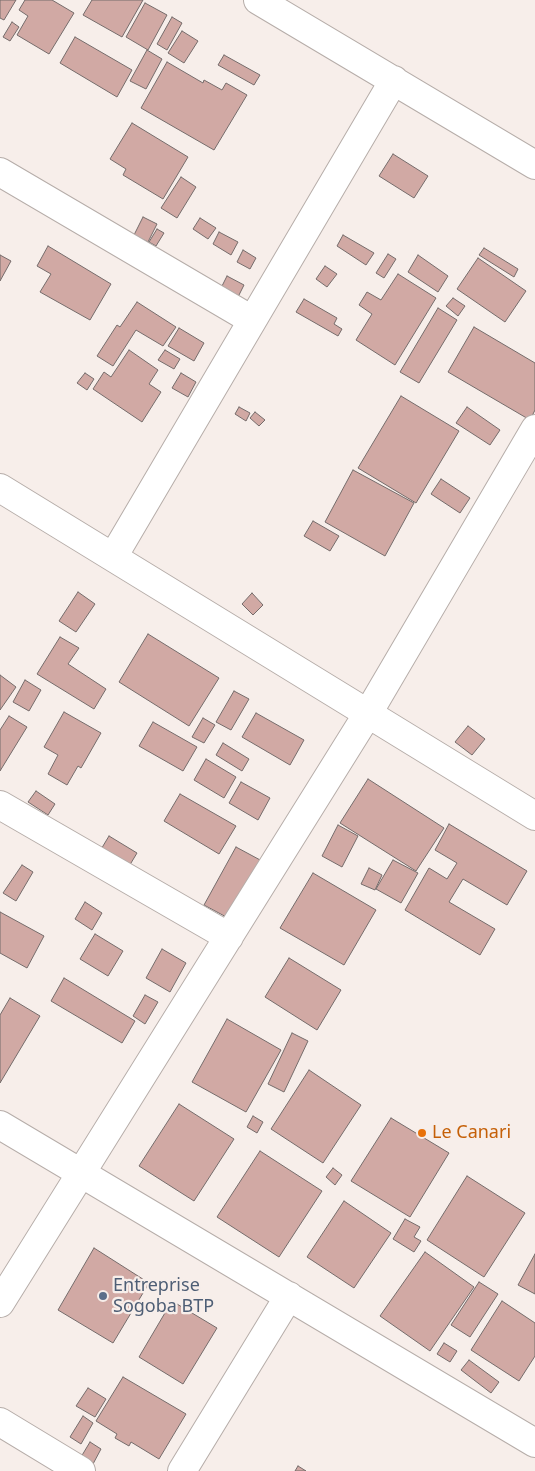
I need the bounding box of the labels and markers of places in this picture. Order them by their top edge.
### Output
place label: Le Canari [432,1122,511,1144]
marker: Le Canari [416,1127,428,1139]
place label: Entreprise Sogoba BTP [113,1275,214,1318]
marker: Entreprise Sogoba BTP [97,1290,109,1302]

